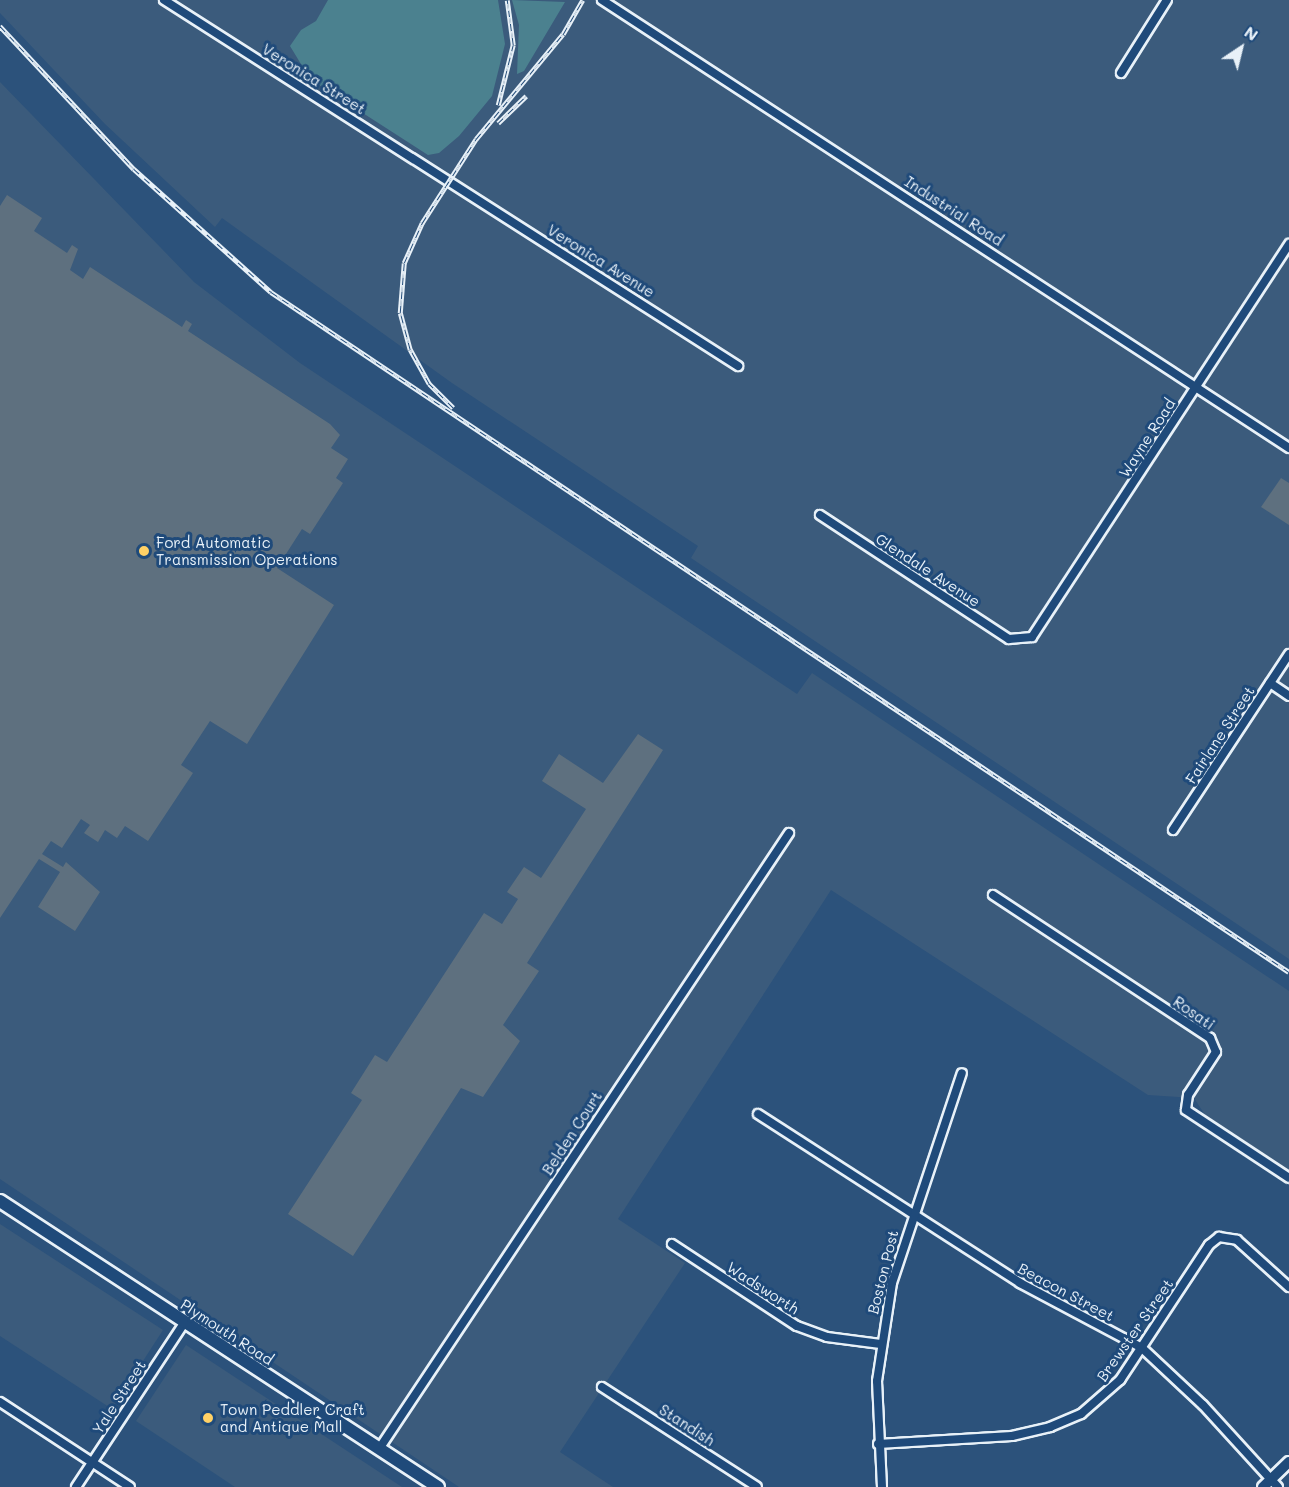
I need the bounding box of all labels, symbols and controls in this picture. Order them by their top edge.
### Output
north arrow [1211,18,1271,78]
text: N [1241,21,1263,45]
street label: Veronica Street [259,40,369,118]
street label: Industrial Road [901,172,1007,250]
street label: Veronica Avenue [544,221,658,301]
street label: Wayne Road [1115,395,1179,481]
street label: Glendale Avenue [872,529,984,611]
place label: Ford Automatic Transmission Operations [156,533,338,568]
marker: Ford Automatic Transmission Operations [137,544,151,558]
street label: Fairlane Street [1182,683,1258,787]
street label: Rosati [1170,992,1218,1034]
street label: Belden Court [538,1088,606,1178]
street label: Boston Post [864,1228,902,1316]
street label: Wadsworth [724,1258,802,1318]
street label: Beacon Street [1015,1259,1117,1325]
street label: Brewster Street [1093,1275,1177,1385]
street label: Plymouth Road [177,1295,277,1369]
street label: Yale Street [88,1357,150,1437]
place label: Town Peddler Craft and Antique Mall [220,1400,365,1435]
street label: Standish [656,1400,718,1450]
marker: Town Peddler Craft and Antique Mall [201,1411,215,1425]

